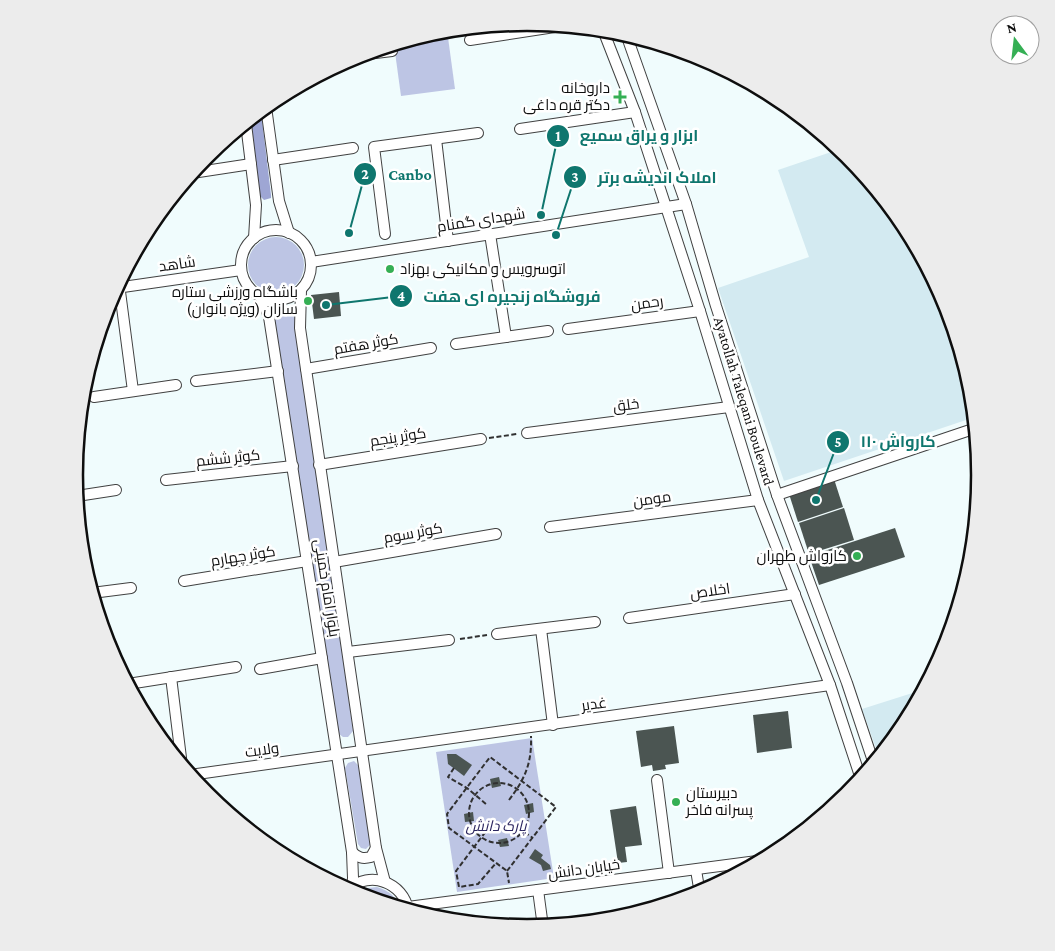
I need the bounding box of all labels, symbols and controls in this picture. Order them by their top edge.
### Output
north arrow [990,15,1040,65]
text: N [1005,18,1019,36]
place label: داروخانه دکتر قره داغی [523,80,610,115]
marker: داروخانه دکتر قره داغی [614,91,626,103]
callout: ابزار و يراق سميع [545,120,709,151]
text: ابزار و يراق سميع [580,127,698,146]
text: 1 [555,128,561,144]
callout: Canbo [353,158,442,189]
callout: املاک اندیشه برتر [563,162,727,193]
text: 2 [361,166,369,182]
text: Canbo [388,166,432,183]
text: 3 [571,169,579,185]
text: املاک اندیشه برتر [596,169,717,187]
street label: شهدای گمنام [436,205,527,237]
street label: شاهد [158,254,196,274]
place label: اتوسرویس و مکانیکی بهزاد [400,261,566,279]
marker: اتوسرویس و مکانیکی بهزاد [384,263,396,275]
callout: فروشگاه زنجیره ای هفت [389,281,611,312]
place label: باشگاه ورزشی ستاره سازان (ویژه بانوان) [172,284,298,319]
text: 4 [397,288,405,304]
text: فروشگاه زنجیره ای هفت [423,288,601,306]
street label: رحمن [630,293,665,315]
marker: باشگاه ورزشی ستاره سازان (ویژه بانوان) [302,295,314,307]
street label: Ayatollah Taleqani Boulevard [710,315,777,488]
street label: کوثر هفتم [333,330,400,360]
street label: خلق [612,395,640,417]
street label: کوثر پنجم [369,425,428,451]
callout: کارواش ۱۱۰ [825,426,945,457]
text: کارواش ۱۱۰ [860,433,936,451]
text: 5 [834,434,842,450]
street label: کوثر ششم [195,447,261,471]
street label: مومن [632,488,672,512]
street label: کوثر سوم [382,520,444,548]
street label: بلوار امام خمینی [309,538,343,638]
street label: کوثر چهارم [209,543,277,571]
place label: کارواش طهران [756,548,847,566]
marker: کارواش طهران [851,550,863,562]
street label: اخلاص [689,580,731,604]
street label: غدیر [579,694,608,715]
street label: ولایت [244,740,280,761]
place label: دبیرستان پسرانه فاخر [685,785,753,820]
marker: دبیرستان پسرانه فاخر [670,796,682,808]
park label: پارک دانش [466,818,527,836]
street label: خیابان دانش [547,856,621,884]

